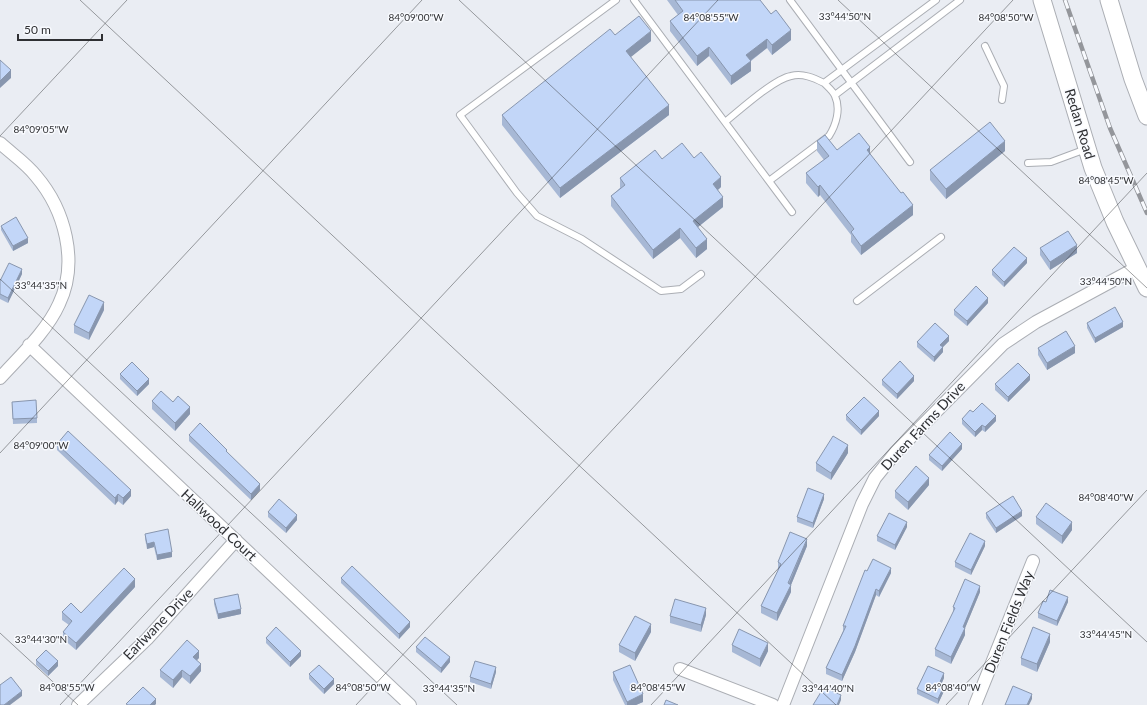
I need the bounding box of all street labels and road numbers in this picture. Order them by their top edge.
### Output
street label: Redan Road [1062,86,1099,161]
street label: Duren Farms Drive [877,378,968,474]
street label: Hallwood Court [178,485,261,564]
street label: Duren Fields Way [980,567,1037,675]
street label: Earlwane Drive [119,584,196,663]

